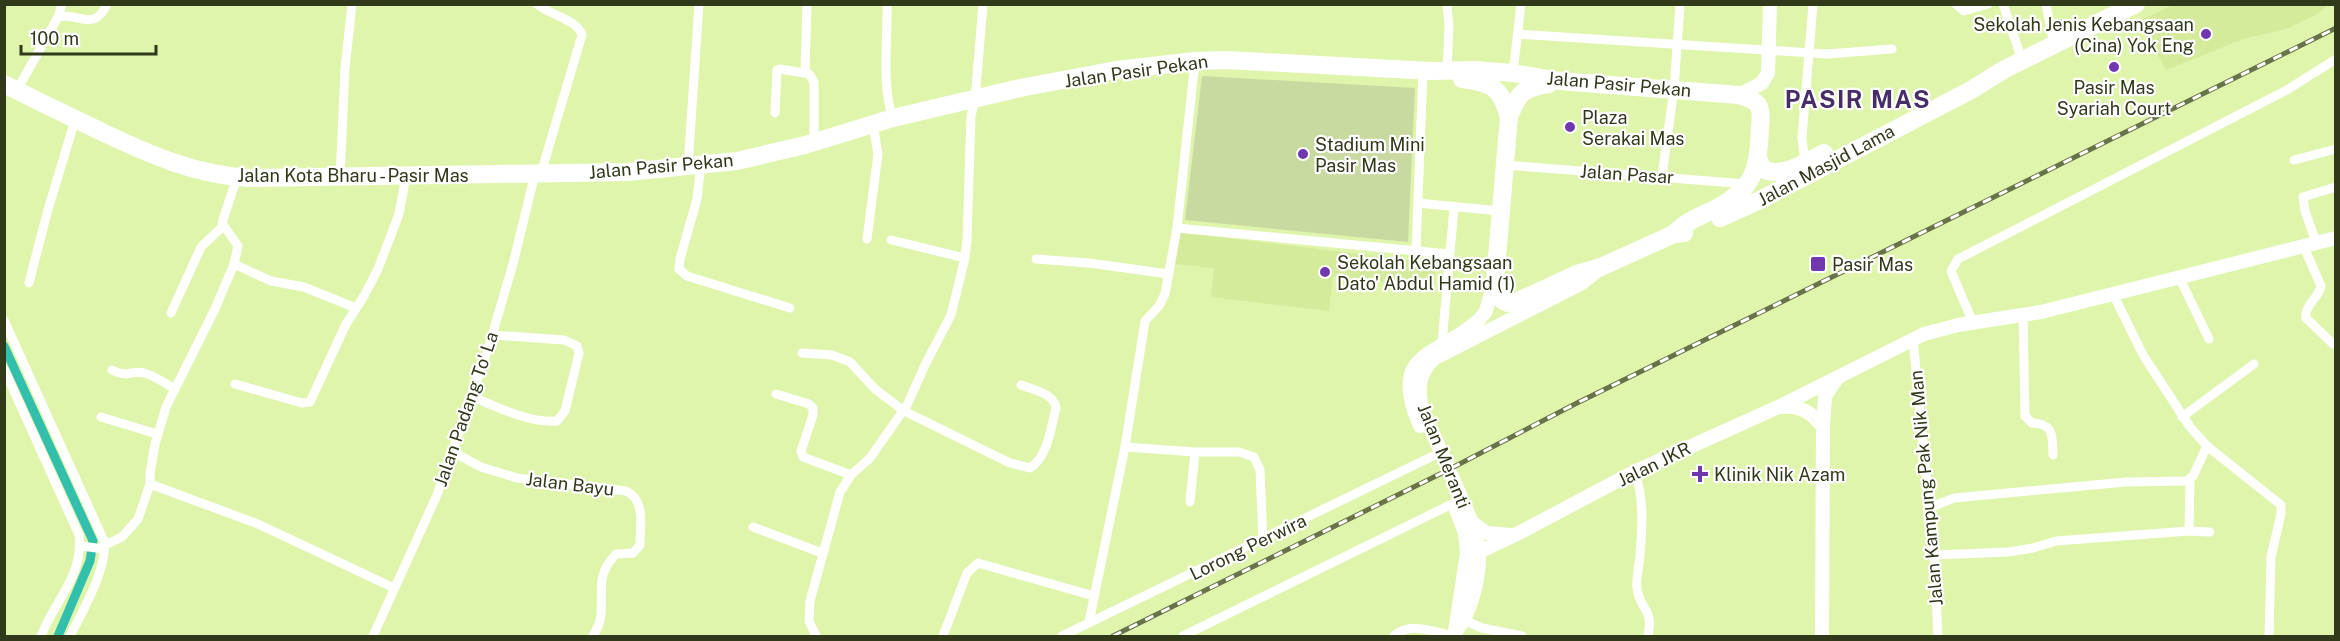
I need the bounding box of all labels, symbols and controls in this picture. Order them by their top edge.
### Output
place label: Sekolah Jenis Kebangsaan (Cina) Yok Eng [1973,14,2194,56]
scale bar [21,18,156,56]
marker: Sekolah Jenis Kebangsaan (Cina) Yok Eng [2199,27,2213,41]
text: 100 m [30,28,79,49]
street label: Jalan Pasir Pekan [1063,51,1209,91]
marker: Pasir Mas Syariah Court [2107,60,2121,74]
street label: Jalan Pasir Pekan [1546,67,1692,101]
place label: Pasir Mas Syariah Court [2057,77,2171,119]
district label: PASIR MAS [1785,85,1931,113]
place label: Plaza Serakai Mas [1582,107,1684,149]
marker: Plaza Serakai Mas [1563,120,1577,134]
street label: Jalan Masjid Lama [1754,120,1898,210]
place label: Stadium Mini Pasir Mas [1315,134,1425,176]
marker: Stadium Mini Pasir Mas [1296,147,1310,161]
street label: Jalan Pasir Pekan [588,149,734,183]
street label: Jalan Pasar [1579,160,1675,188]
street label: Jalan Kota Bharu - Pasir Mas [237,165,469,186]
place label: Sekolah Kebangsaan Dato' Abdul Hamid (1) [1337,252,1515,294]
place label: Pasir Mas [1832,254,1913,275]
marker: Pasir Mas [1809,255,1827,273]
marker: Sekolah Kebangsaan Dato' Abdul Hamid (1) [1318,265,1332,279]
street label: Jalan Padang To' La [430,329,502,489]
street label: Jalan Kampung Pak Nik Man [1905,369,1947,607]
street label: Jalan Meranti [1413,401,1475,511]
street label: Jalan JKR [1614,437,1694,491]
place label: Klinik Nik Azam [1714,464,1845,485]
marker: Klinik Nik Azam [1691,465,1709,483]
street label: Jalan Bayu [525,468,615,500]
street label: Lorong Perwira [1186,510,1310,584]

